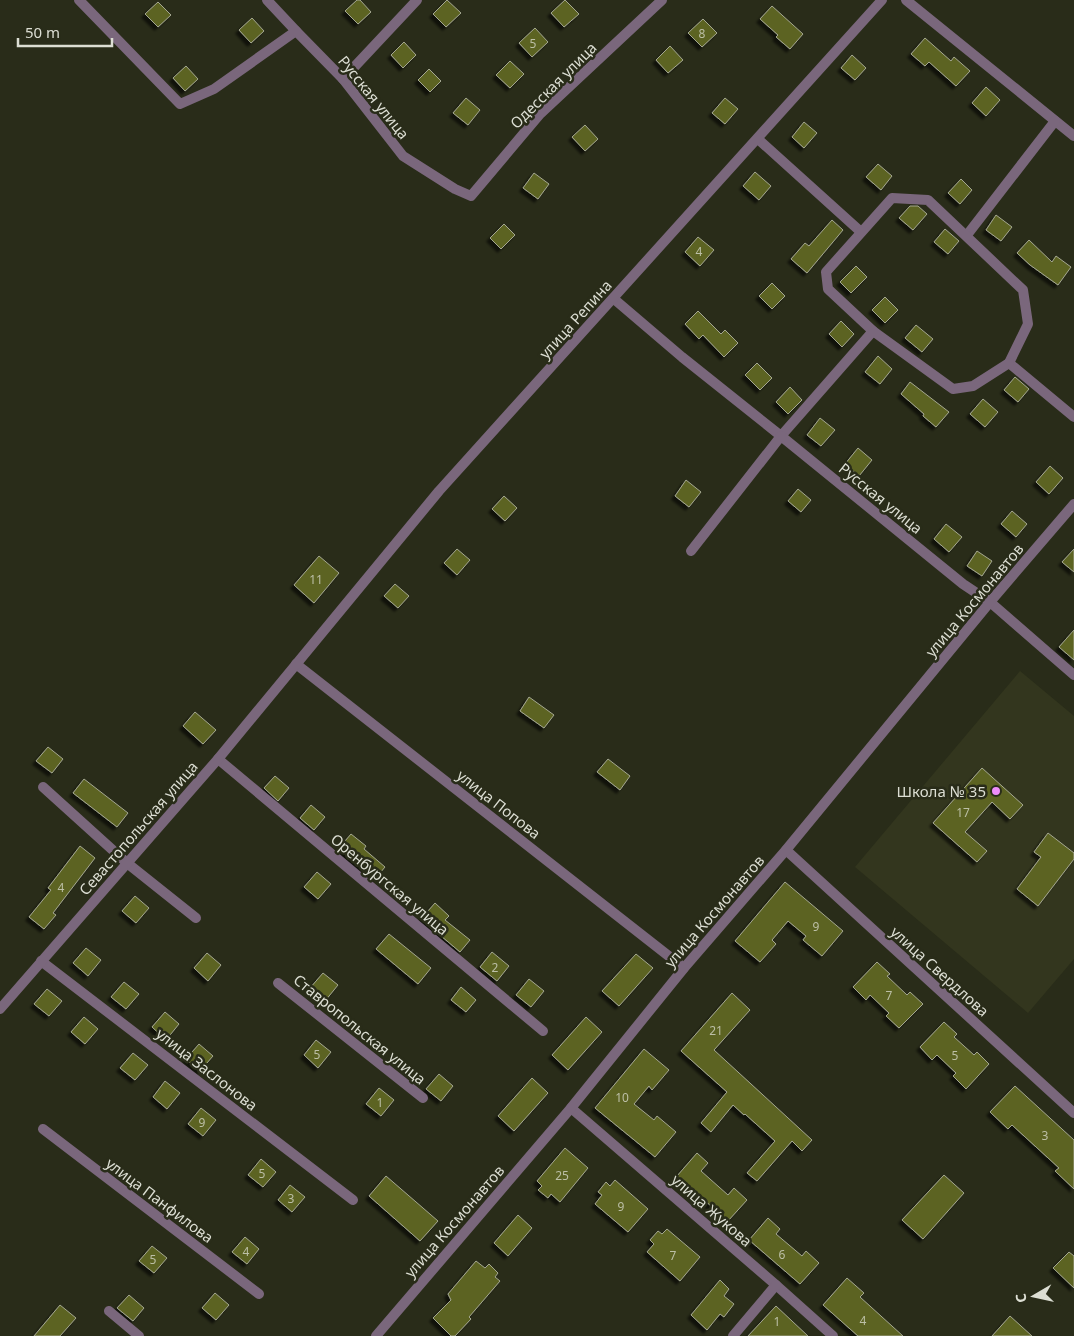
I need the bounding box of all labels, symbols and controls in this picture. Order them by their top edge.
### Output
scale bar [18,15,111,47]
text: 50 m [25,22,60,42]
house number: 8 [699,25,706,42]
house number: 5 [530,35,537,52]
street label: Одесская улица [505,37,601,133]
street label: Русская улица [334,51,414,143]
house number: 4 [696,243,703,260]
street label: улица Репина [534,275,616,363]
street label: Русская улица [835,458,927,538]
street label: улица Космонавтов [921,539,1027,661]
house number: 11 [309,571,323,588]
street label: Севастопольская улица [74,757,202,899]
street label: улица Попова [453,765,545,843]
place label: Школа № 35 [896,781,986,801]
marker: Школа № 35 [990,785,1002,797]
house number: 17 [956,804,970,821]
street label: Оренбургская улица [327,829,453,939]
street label: улица Космонавтов [660,851,768,971]
house number: 4 [58,879,65,896]
house number: 9 [813,918,820,935]
street label: улица Свердлова [887,922,993,1020]
house number: 2 [492,959,499,976]
street label: Ставропольская улица [290,969,430,1089]
house number: 7 [886,987,893,1004]
house number: 21 [709,1022,723,1039]
street label: улица Заслонова [152,1023,262,1115]
house number: 5 [314,1046,321,1063]
house number: 5 [952,1047,959,1064]
house number: 10 [615,1089,629,1106]
house number: 1 [377,1094,383,1111]
house number: 9 [199,1114,206,1131]
house number: 3 [1042,1127,1049,1144]
street label: улица Панфилова [102,1153,218,1247]
street label: улица Космонавтов [400,1161,508,1281]
house number: 5 [259,1165,266,1182]
house number: 25 [555,1167,569,1184]
street label: улица Жукова [667,1169,757,1251]
house number: 3 [288,1190,295,1207]
house number: 9 [618,1198,625,1215]
house number: 4 [243,1243,250,1260]
house number: 6 [779,1246,786,1263]
house number: 7 [670,1247,677,1264]
house number: 5 [150,1251,157,1268]
north arrow [1009,1271,1059,1321]
text: С [1011,1292,1031,1304]
house number: 4 [860,1312,867,1329]
house number: 1 [774,1313,780,1330]

